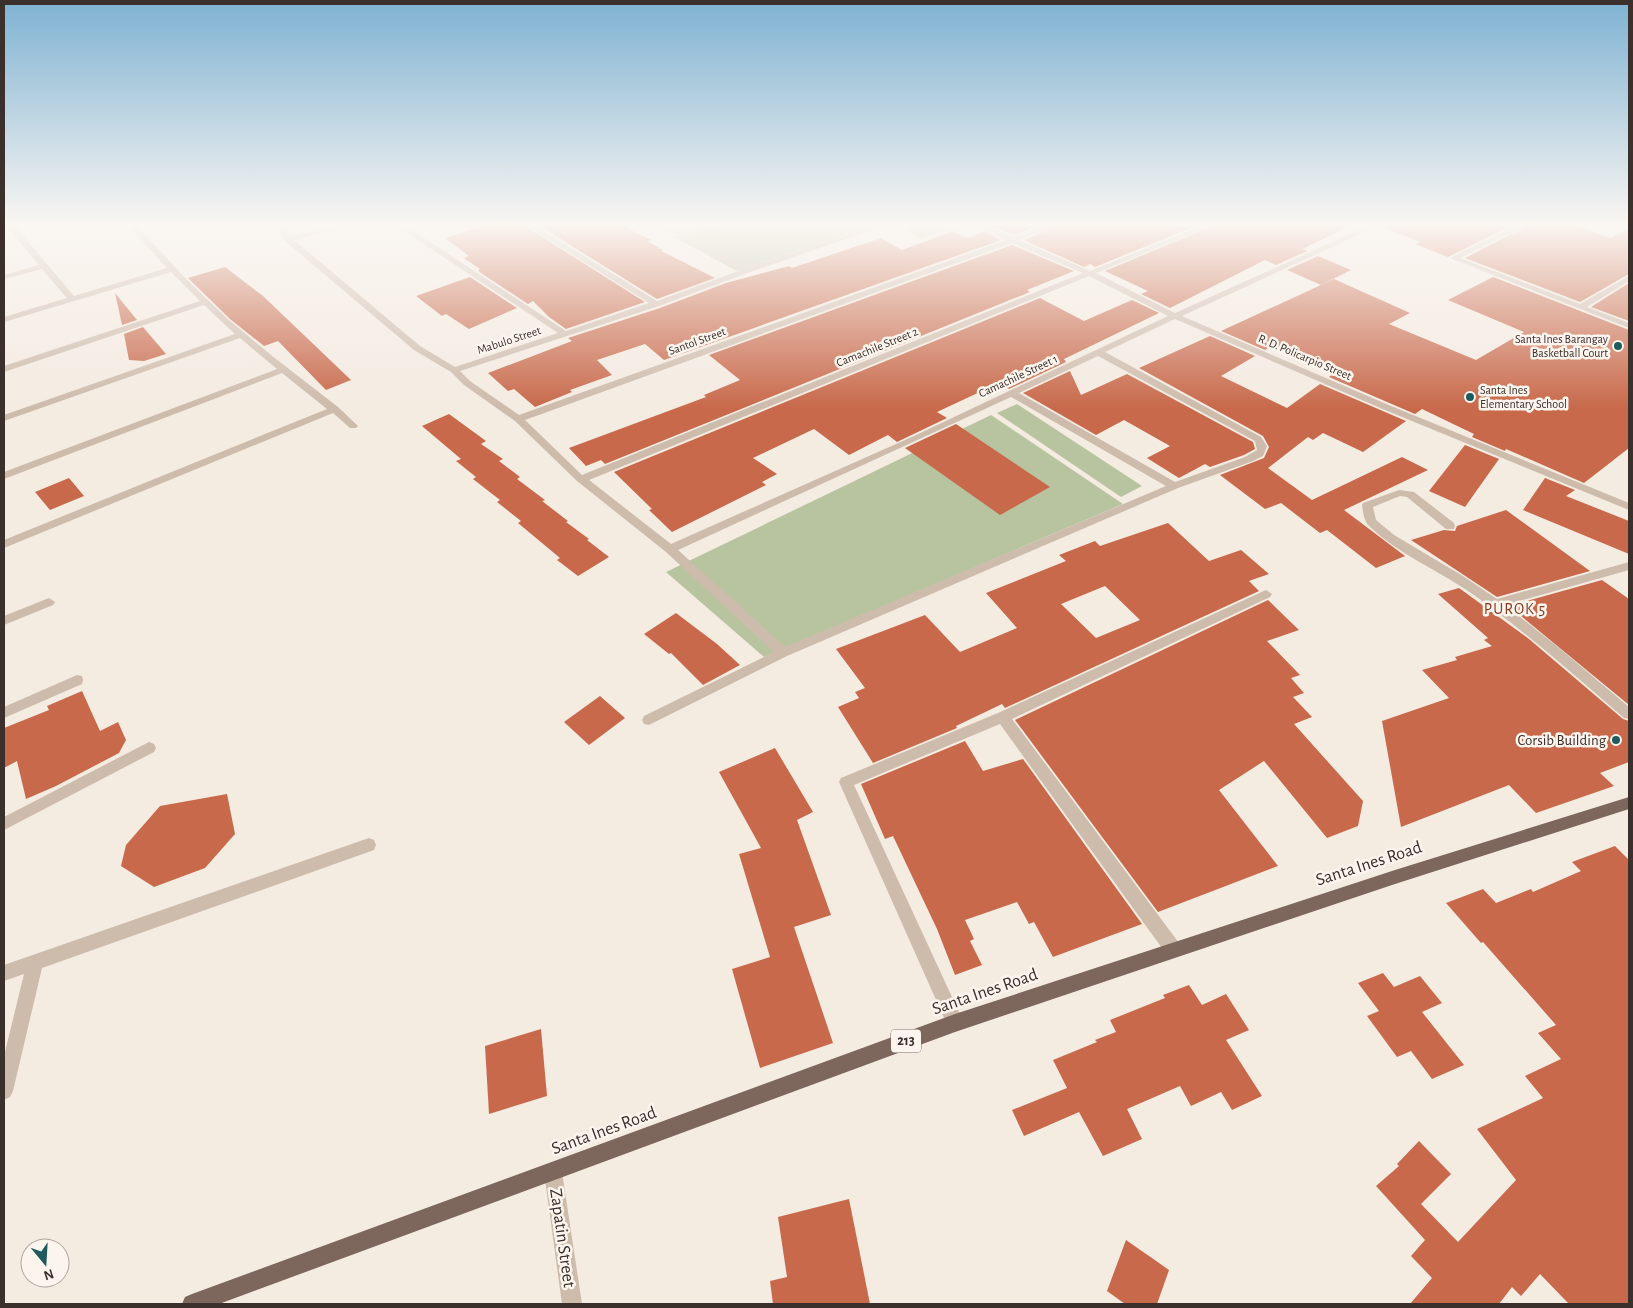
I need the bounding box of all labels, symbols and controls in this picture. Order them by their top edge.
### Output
street label: Mabulo Street [476,324,543,356]
street label: Santol Street [667,325,727,357]
street label: Camachile Street 2 [835,325,920,369]
street label: R. D. Policarpio Street [1257,332,1353,382]
place label: Santa Ines Barangay Basketball Court [1515,333,1608,359]
marker: Santa Ines Barangay Basketball Court [1612,340,1624,352]
street label: Camachile Street 1 [977,353,1059,399]
place label: Santa Ines Elementary School [1480,384,1567,411]
marker: Santa Ines Elementary School [1464,391,1476,403]
district label: PUROK 5 [1484,601,1546,617]
place label: Corsib Building [1518,733,1607,748]
marker: Corsib Building [1610,734,1622,746]
street label: Santa Ines Road [1314,838,1424,890]
street label: Santa Ines Road [930,966,1040,1018]
road number: 213 [891,1030,921,1052]
street label: Santa Ines Road [549,1104,659,1158]
street label: Zapatin Street [546,1187,578,1289]
north arrow [20,1238,70,1288]
text: N [42,1266,56,1283]

